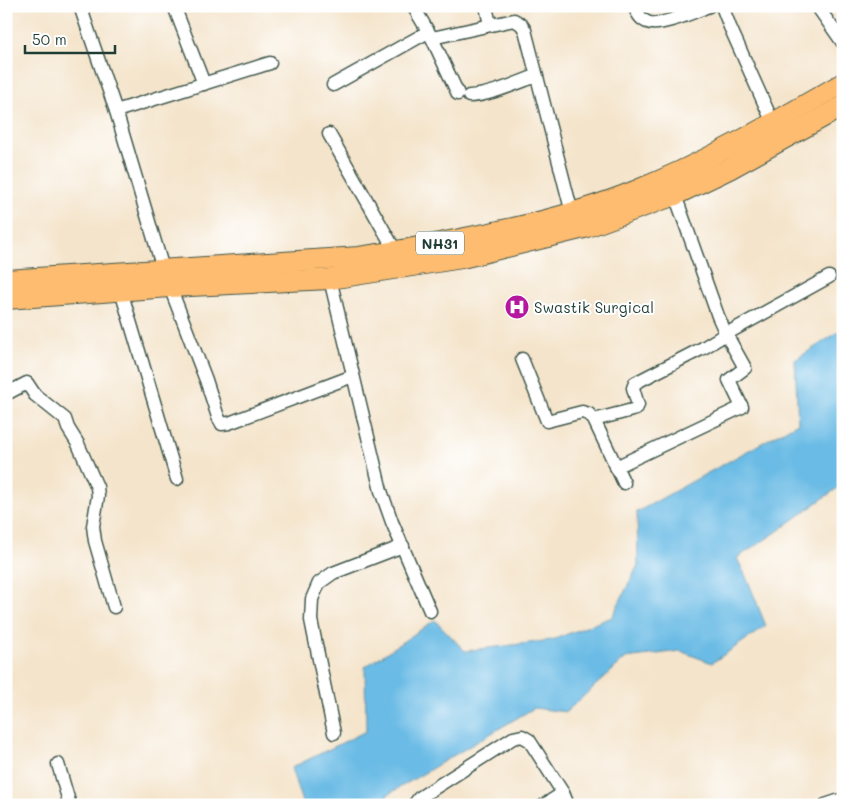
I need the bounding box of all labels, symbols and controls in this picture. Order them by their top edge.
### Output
scale bar [25,22,115,54]
text: 50 m [32,29,67,49]
road number: NH31 [416,232,464,254]
hospital icon: Swastik Surgical [504,294,530,320]
place label: Swastik Surgical [534,297,654,317]

